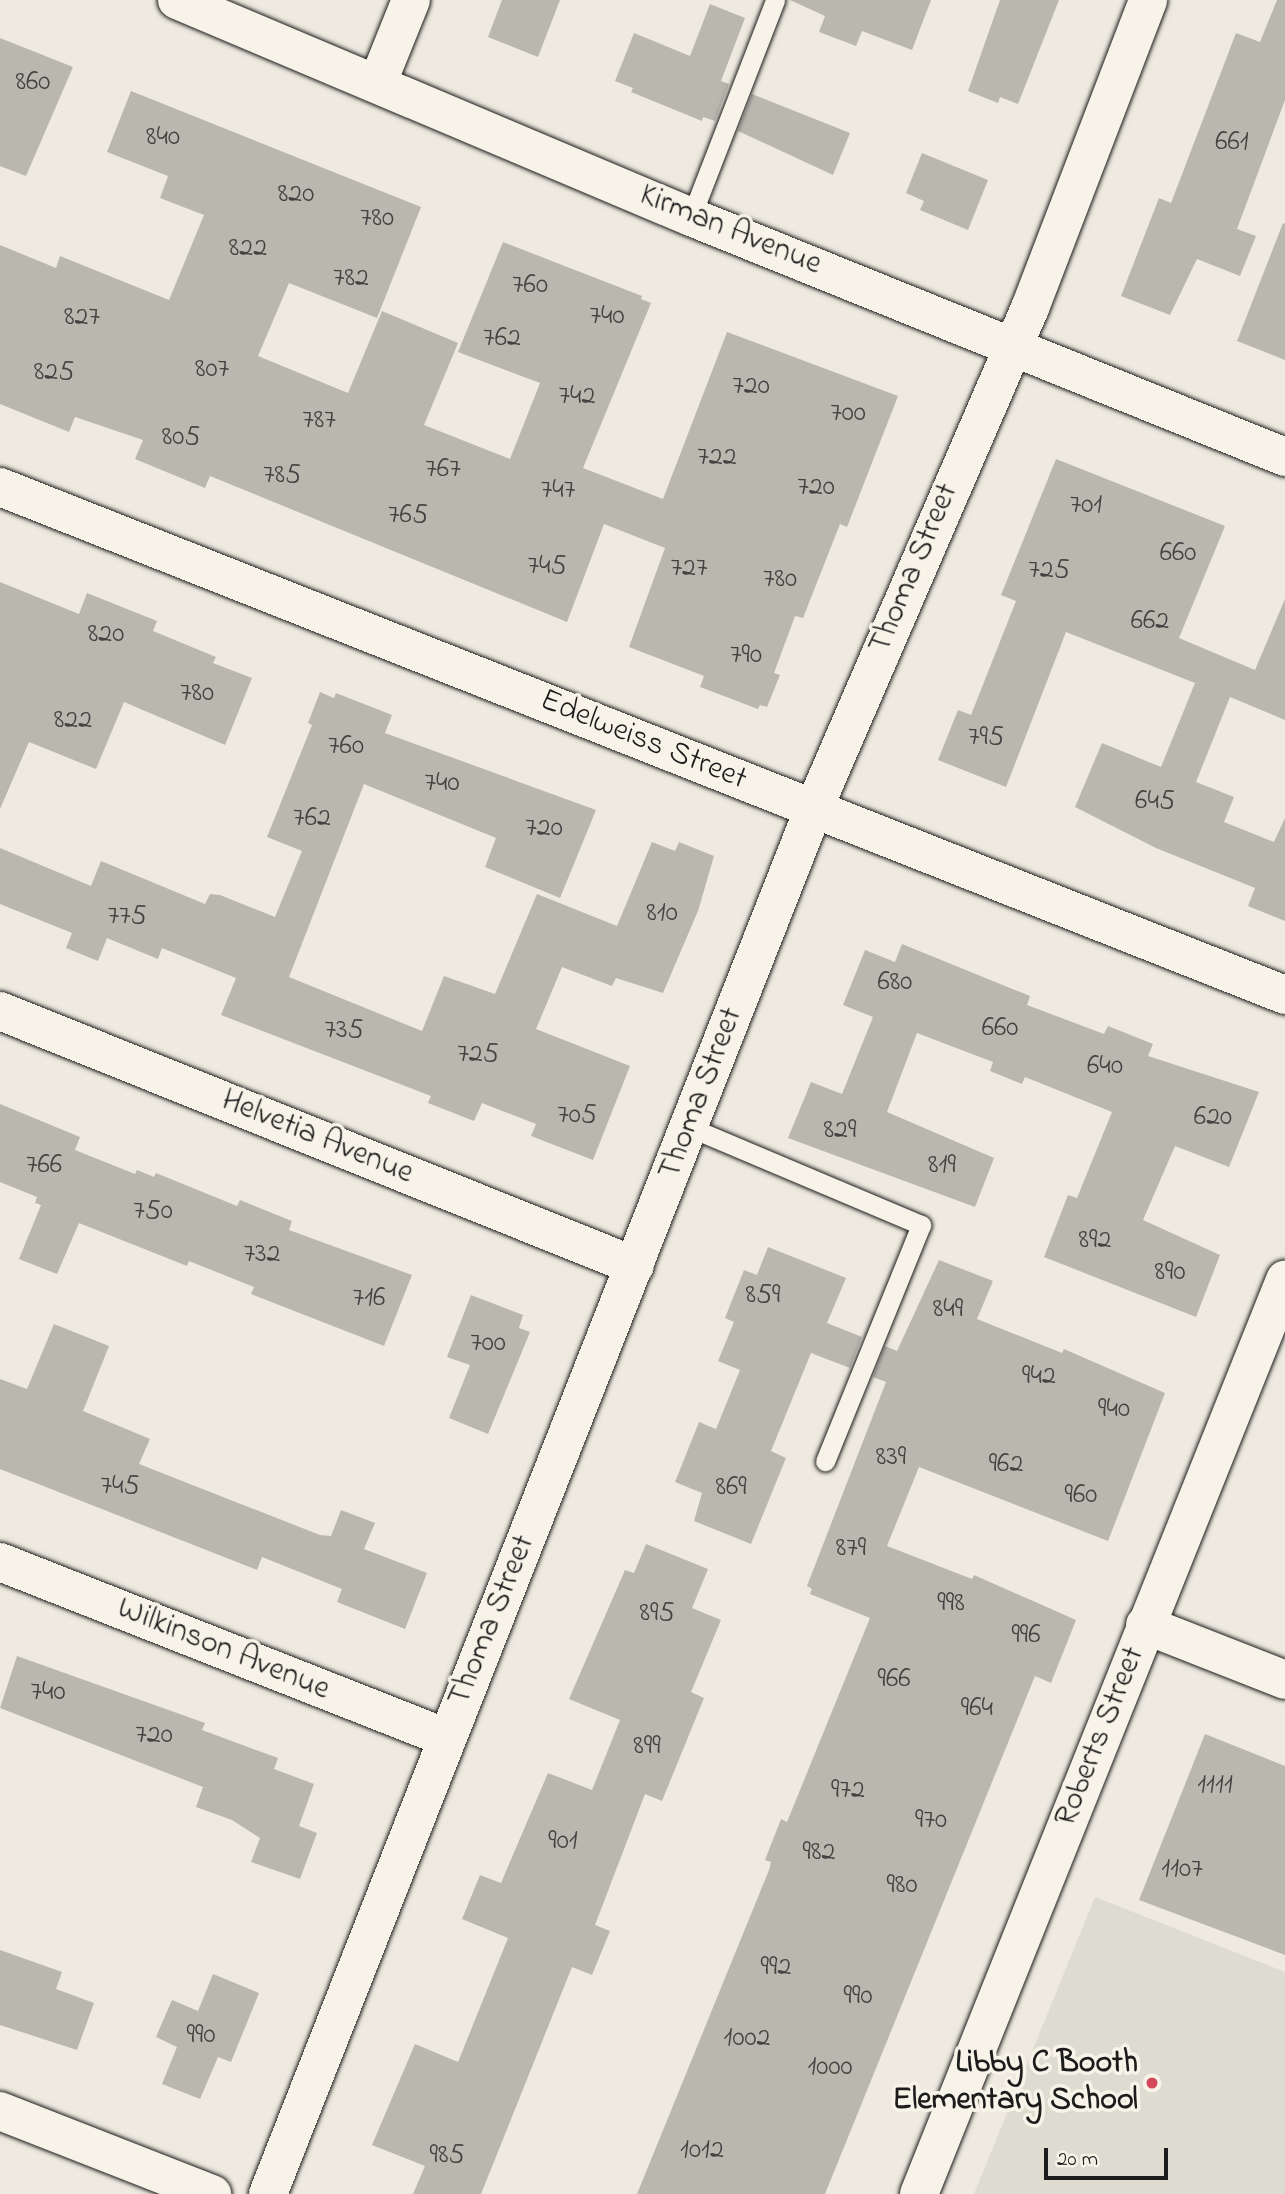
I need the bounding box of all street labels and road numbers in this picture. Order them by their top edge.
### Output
street label: Kirman Avenue [633,177,827,285]
street label: Thoma Street [862,478,968,660]
street label: Edelweiss Street [534,682,752,800]
street label: Thoma Street [652,1003,752,1185]
street label: Helvetia Avenue [216,1082,418,1194]
street label: Thoma Street [441,1530,545,1712]
street label: Wilkinson Avenue [111,1590,335,1710]
street label: Roberts Street [1048,1642,1154,1832]

